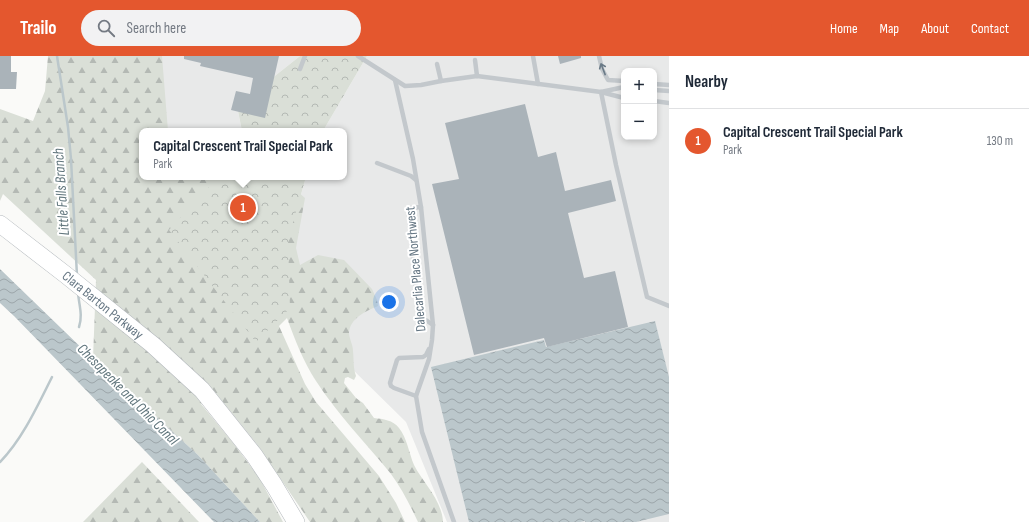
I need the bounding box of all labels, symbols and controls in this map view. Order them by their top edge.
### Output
search box [81,10,361,46]
text: Trailo [20,17,57,40]
icon: search [95,17,117,39]
text: Search here [127,19,186,38]
text: Home [830,20,858,37]
text: Map [880,20,899,37]
text: About [921,20,949,37]
text: Contact [971,20,1009,37]
one-way arrow [598,64,606,76]
map controls [621,68,657,140]
button: + [621,68,657,104]
text: Nearby [685,72,728,92]
button: − [621,104,657,140]
text: Capital Crescent Trail Special Park [723,123,903,142]
popup [139,128,347,180]
text: 1 [695,133,701,149]
text: 130 m [987,133,1013,149]
text: Capital Crescent Trail Special Park [153,137,333,156]
text: Park [723,142,742,158]
water label: Little Falls Branch [49,148,74,236]
text: Park [153,156,172,172]
pin: 1 [230,193,256,223]
street label: Dalecarlia Place Northwest [402,206,429,332]
street label: Clara Barton Parkway [59,267,147,343]
your location [379,292,399,312]
water label: Chesapeake and Ohio Canal [73,340,183,450]

